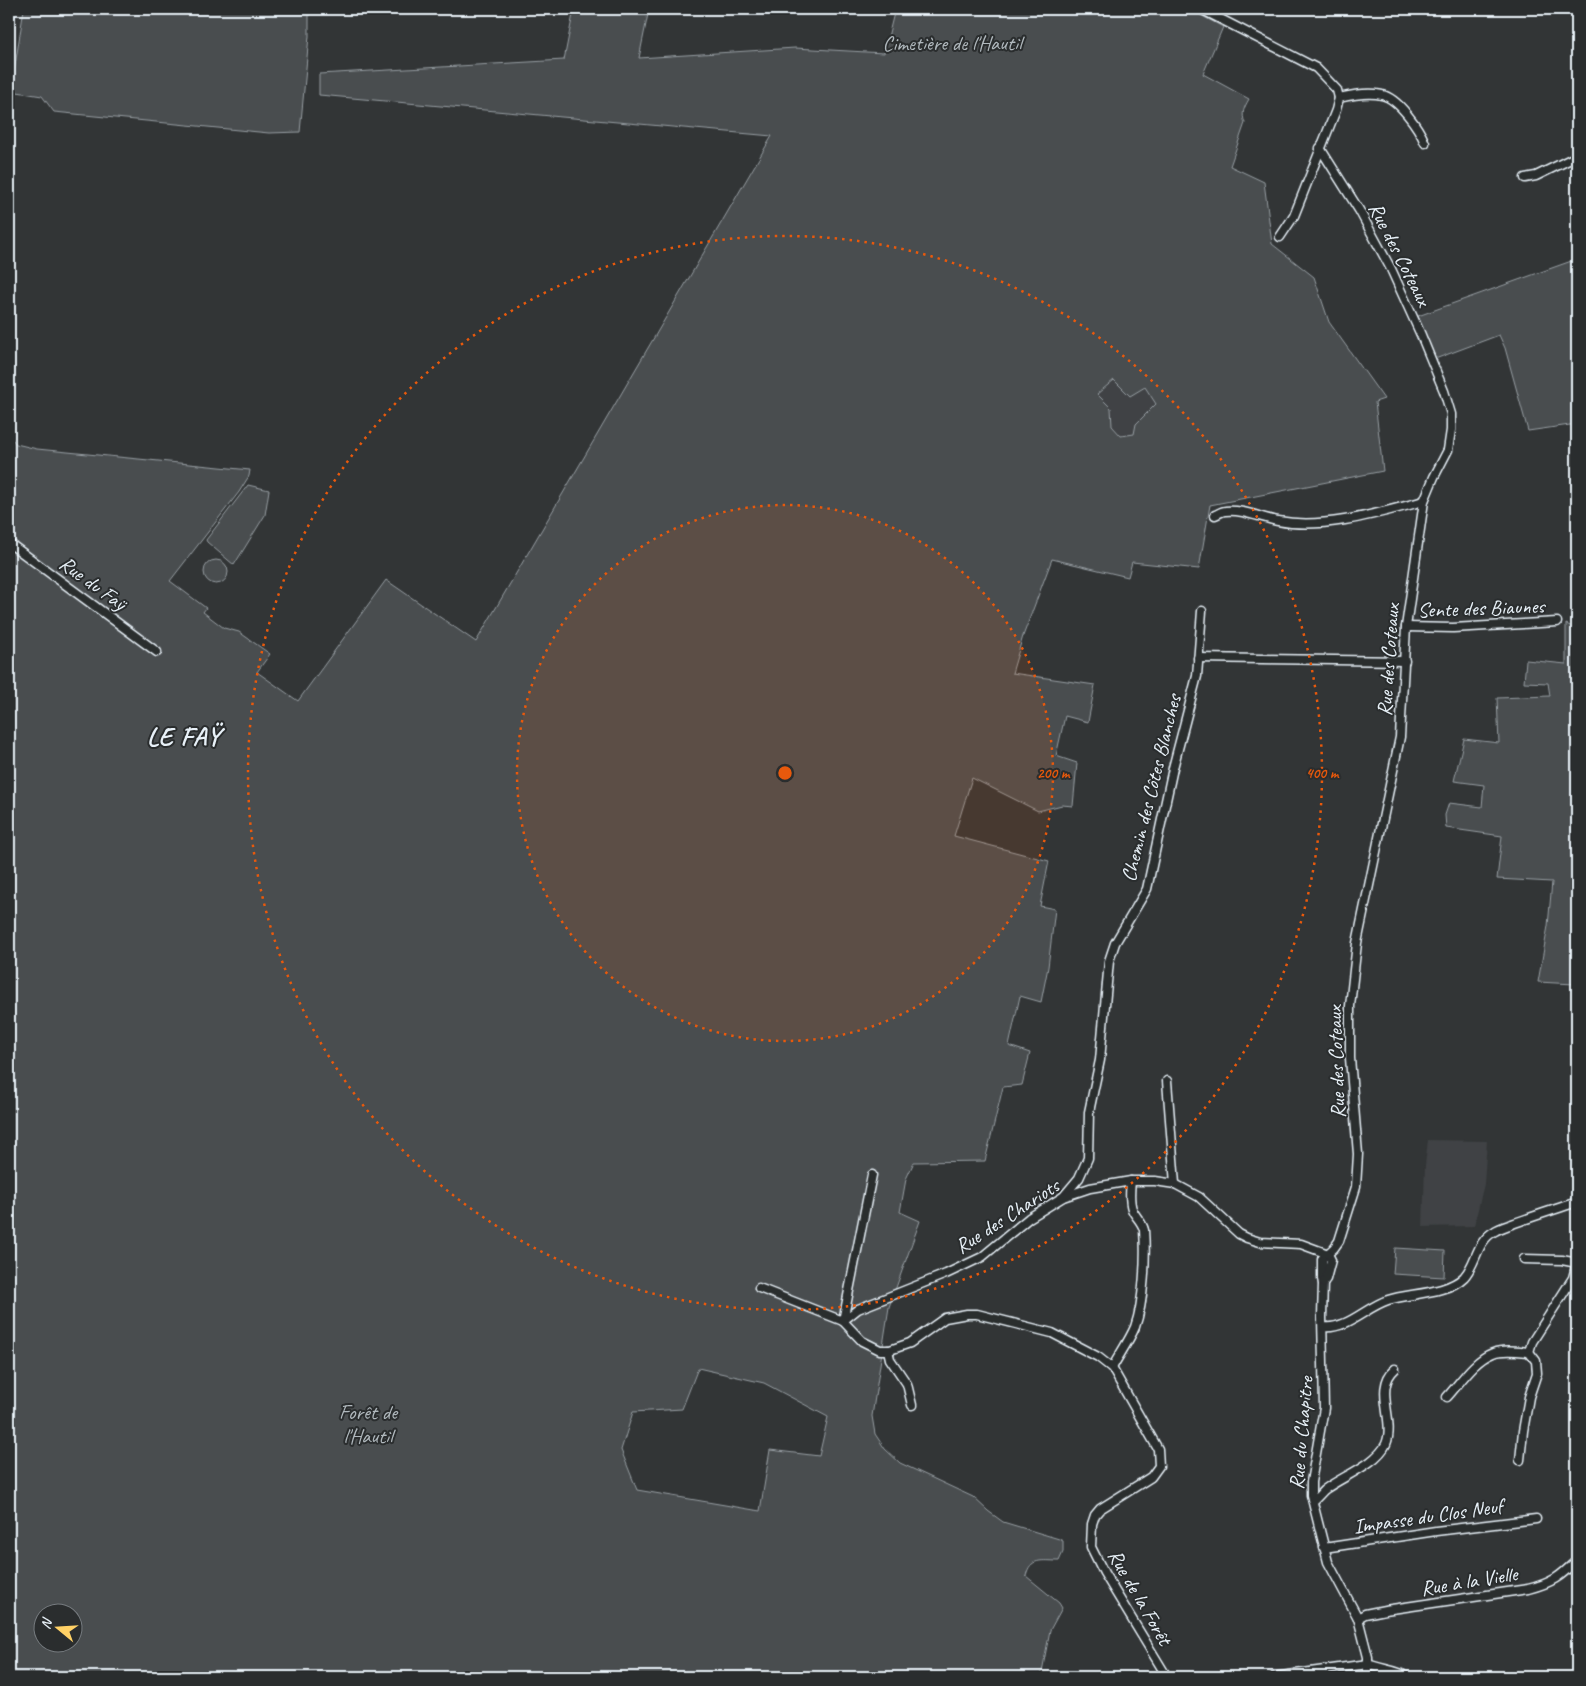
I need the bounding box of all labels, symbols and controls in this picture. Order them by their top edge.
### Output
park label: Cimetière de l'Hautil [883,30,1025,56]
street label: Rue des Coteaux [1363,198,1438,312]
street label: Rue du Faÿ [54,550,133,617]
street label: Sente des Biaunes [1417,593,1547,623]
street label: Rue des Coteaux [1371,601,1405,717]
street label: Chemin des Côtes Blanches [1115,690,1187,884]
district label: LE FAŸ [147,720,226,753]
centre of rings [776,764,794,782]
text: 200 m [1037,764,1071,783]
text: 400 m [1306,764,1340,783]
street label: Rue des Coteaux [1321,1004,1351,1119]
street label: Rue des Chariots [950,1172,1066,1259]
street label: Rue du Chapitre [1283,1374,1319,1491]
park label: Forêt de l'Hautil [339,1399,399,1449]
street label: Impasse du Clos Neuf [1352,1492,1508,1539]
street label: Rue de la Forêt [1102,1545,1179,1651]
street label: Rue à la Vielle [1419,1560,1521,1601]
north arrow [32,1604,82,1654]
text: N [37,1615,56,1631]

